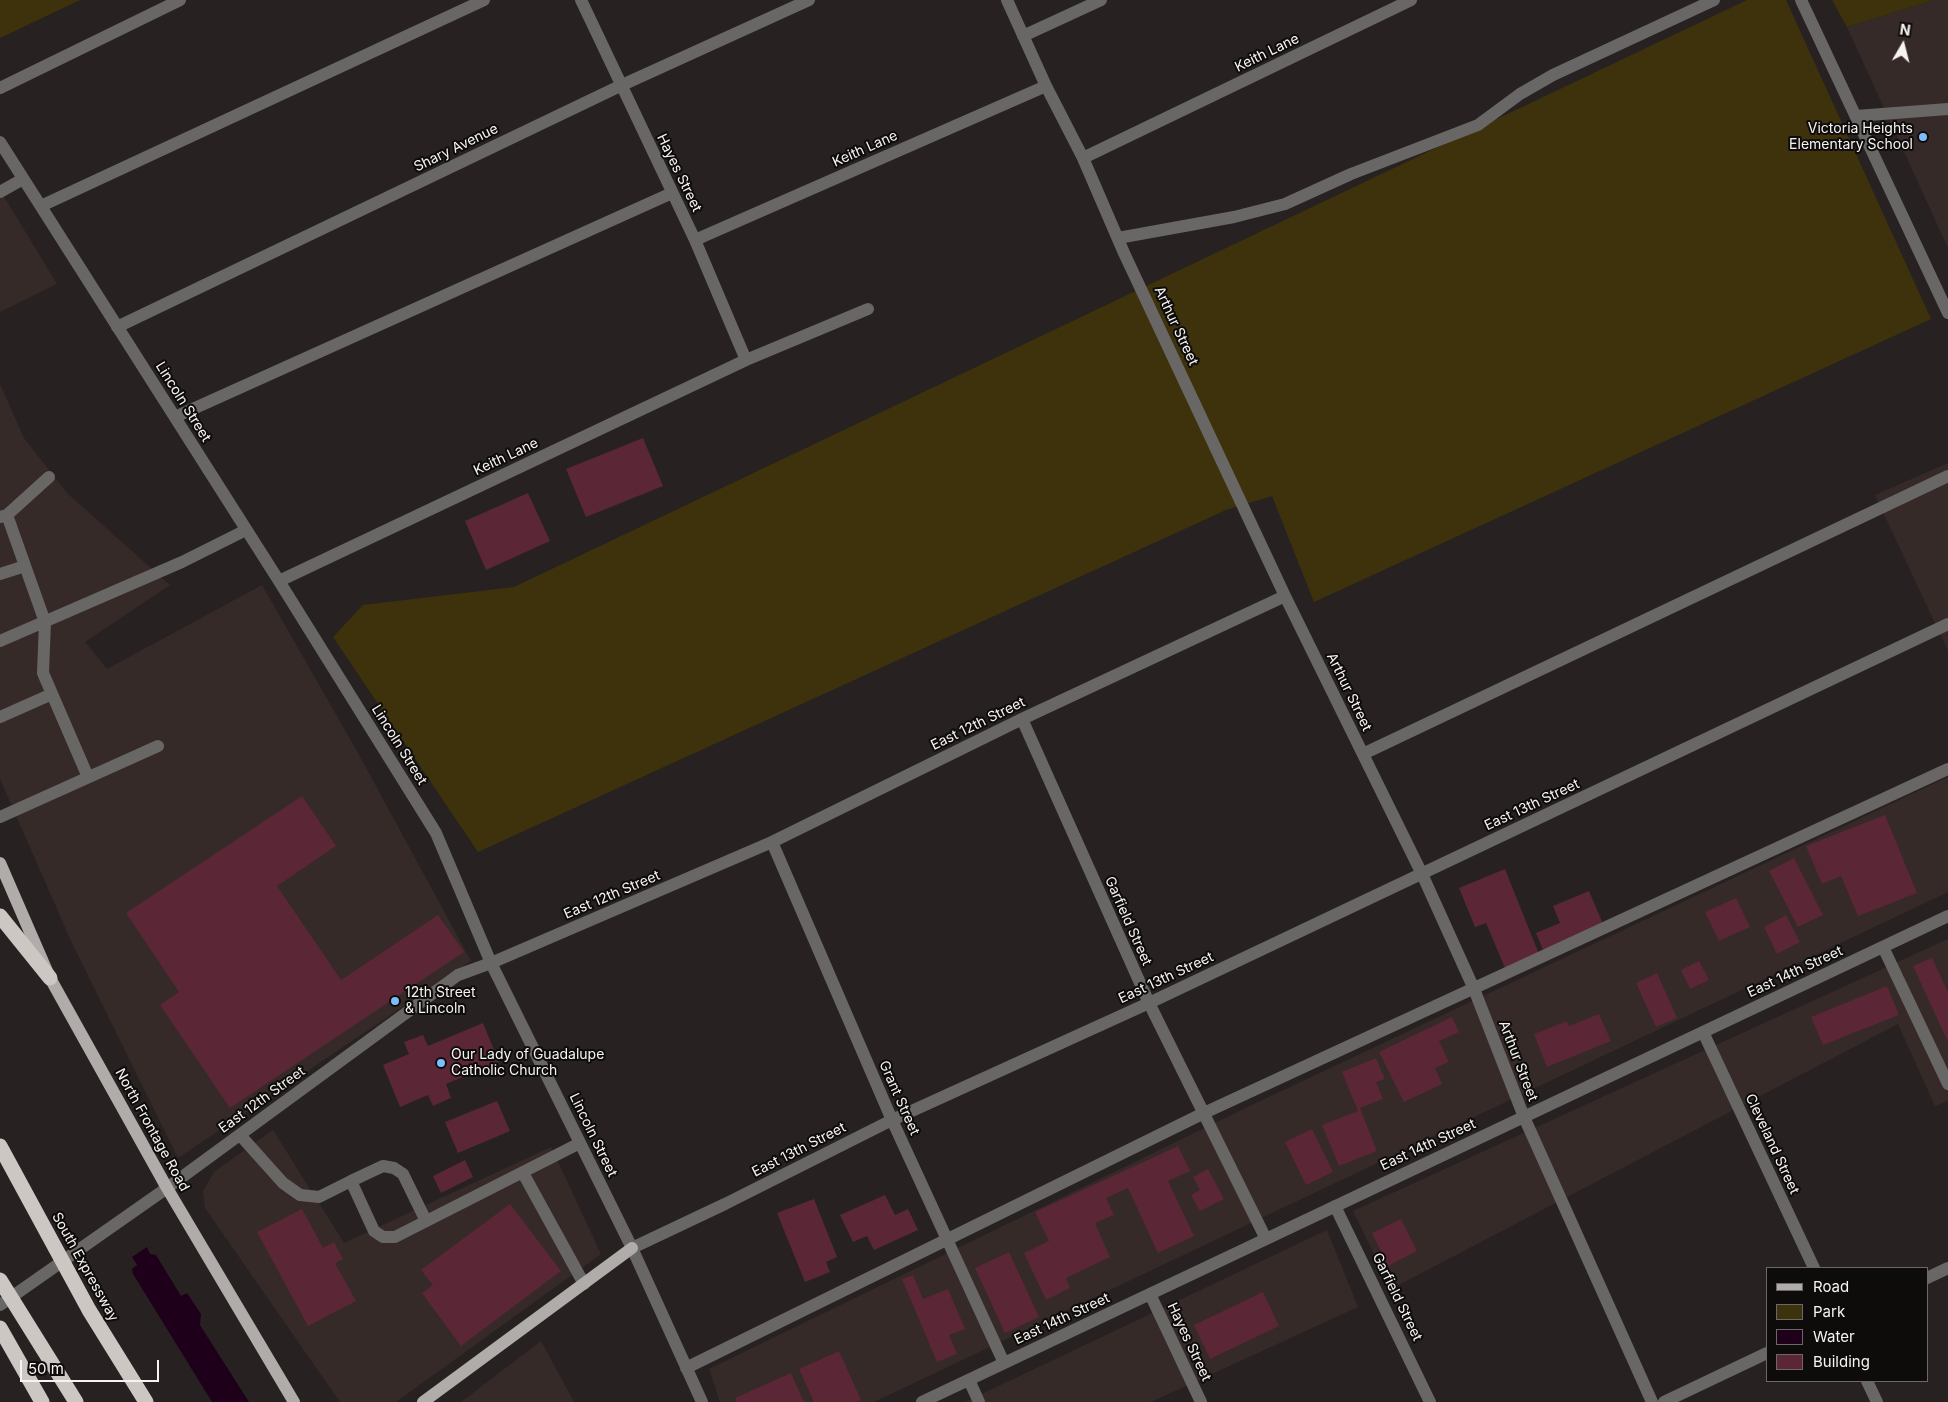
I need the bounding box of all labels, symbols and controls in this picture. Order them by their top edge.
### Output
north arrow [1878,20,1928,70]
text: N [1899,20,1912,39]
street label: Keith Lane [1232,30,1302,76]
street label: Shary Avenue [411,120,501,176]
place label: Victoria Heights Elementary School [1789,121,1913,154]
street label: Keith Lane [830,127,900,171]
street label: Hayes Street [653,131,705,215]
marker: Victoria Heights Elementary School [1917,131,1929,143]
street label: Arthur Street [1150,284,1202,368]
street label: Lincoln Street [152,359,214,445]
street label: Keith Lane [471,435,541,479]
street label: Arthur Street [1323,650,1375,734]
street label: East 12th Street [928,694,1028,754]
street label: Lincoln Street [368,702,430,788]
street label: East 13th Street [1482,776,1582,834]
street label: East 12th Street [561,867,663,923]
street label: Garfield Street [1101,874,1155,968]
street label: East 14th Street [1745,943,1845,1001]
street label: East 13th Street [1116,949,1216,1007]
place label: 12th Street & Lincoln [405,985,476,1018]
marker: 12th Street & Lincoln [389,995,401,1007]
street label: Arthur Street [1495,1018,1541,1104]
place label: Our Lady of Guadalupe Catholic Church [451,1047,604,1080]
marker: Our Lady of Guadalupe Catholic Church [435,1057,447,1069]
street label: Grant Street [875,1058,923,1138]
street label: East 12th Street [216,1063,308,1137]
street label: North Frontage Road [111,1066,193,1194]
street label: Lincoln Street [565,1090,621,1180]
street label: Cleveland Street [1741,1091,1803,1197]
street label: East 14th Street [1378,1116,1478,1174]
street label: East 13th Street [749,1119,849,1181]
street label: South Expressway [48,1210,122,1324]
street label: Garfield Street [1368,1250,1426,1344]
legend [1766,1267,1928,1382]
text: Road [1813,1277,1849,1296]
street label: East 14th Street [1012,1290,1112,1348]
street label: Hayes Street [1163,1300,1215,1384]
text: Park [1813,1302,1845,1321]
text: Water [1813,1327,1855,1346]
scale bar [22,1350,161,1382]
text: Building [1813,1352,1870,1371]
text: 50 m [28,1359,64,1378]

